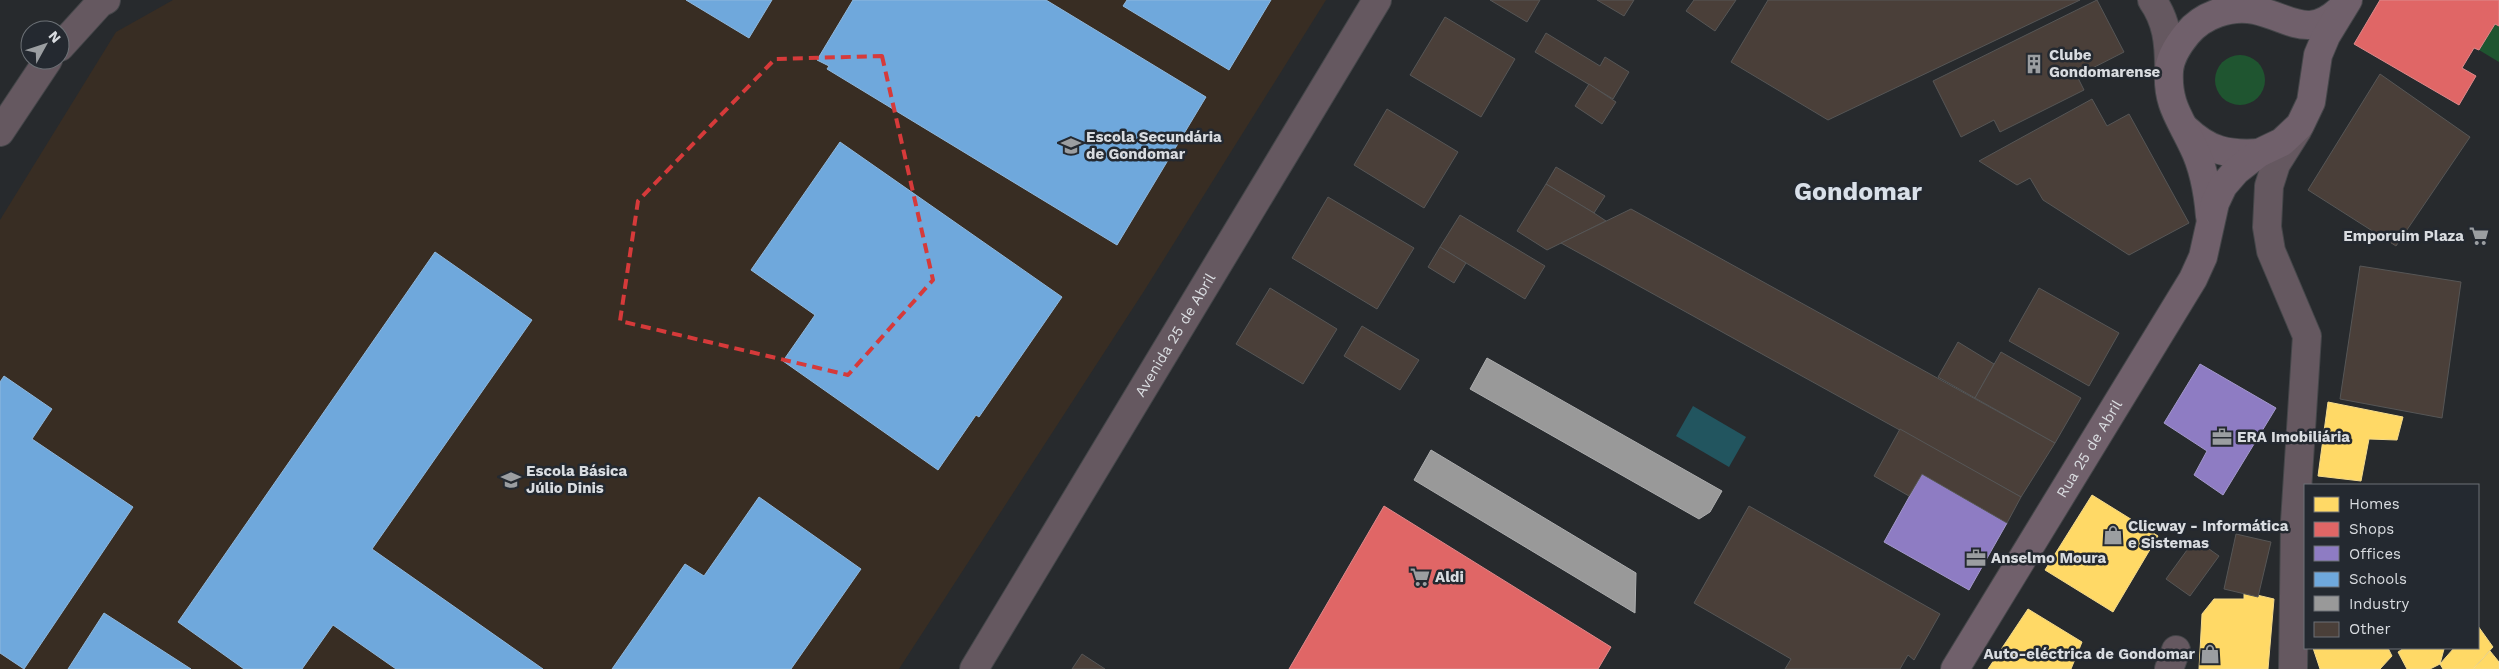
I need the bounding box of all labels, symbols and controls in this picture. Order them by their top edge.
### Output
north arrow [20,20,70,70]
text: N [45,28,64,46]
place label: Clube Gondomarense [2049,46,2161,81]
building icon: Clube Gondomarense [2023,53,2045,75]
place label: Escola Secundária de Gondomar [1086,128,1222,163]
school or university icon: Escola Secundária de Gondomar [1060,135,1082,157]
district label: Gondomar [1794,177,1922,206]
supermarket icon: Emporuim Plaza [2468,225,2490,247]
place label: Emporuim Plaza [2343,227,2464,245]
street label: Avenida 25 de Abril [1131,270,1220,400]
street label: Rua 25 de Abril [2053,396,2126,501]
office icon: ERA Imobiliária [2211,426,2233,448]
place label: ERA Imobiliária [2237,428,2350,446]
place label: Escola Básica Júlio Dinis [526,462,628,497]
school or university icon: Escola Básica Júlio Dinis [500,469,522,491]
legend [2304,484,2479,649]
text: Homes [2349,495,2400,513]
place label: Clicway - Informática e Sistemas [2128,517,2289,552]
text: Shops [2349,520,2394,538]
shop icon: Clicway - Informática e Sistemas [2102,524,2124,546]
text: Offices [2349,545,2401,563]
office icon: Anselmo Moura [1965,547,1987,569]
place label: Anselmo Moura [1991,549,2107,567]
supermarket icon: Aldi [1409,566,1431,588]
place label: Aldi [1435,568,1464,586]
text: Schools [2349,570,2407,588]
text: Industry [2349,595,2410,613]
text: Other [2349,620,2391,638]
shop icon: Auto-eléctrica de Gondomar [2199,643,2221,665]
place label: Auto-eléctrica de Gondomar [1984,645,2196,663]

